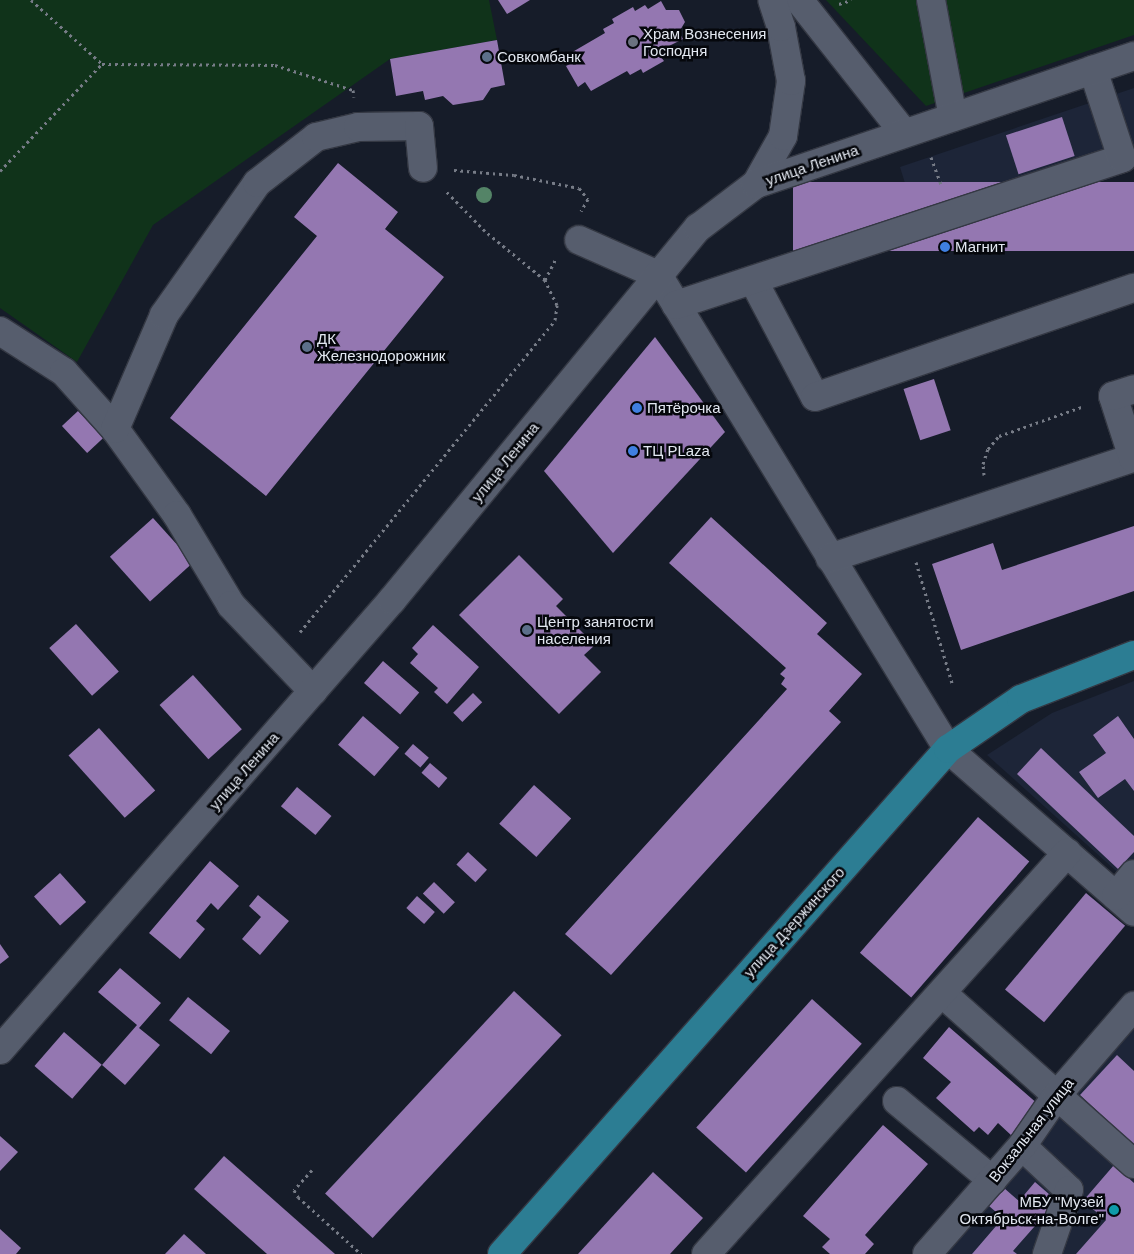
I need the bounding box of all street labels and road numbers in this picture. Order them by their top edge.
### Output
street label: улица Ленина [763,141,861,189]
street label: улица Ленина [468,419,542,505]
street label: улица Ленина [205,729,283,813]
street label: улица Дзержинского [740,863,848,981]
street label: Вокзальная улица [985,1074,1077,1186]

